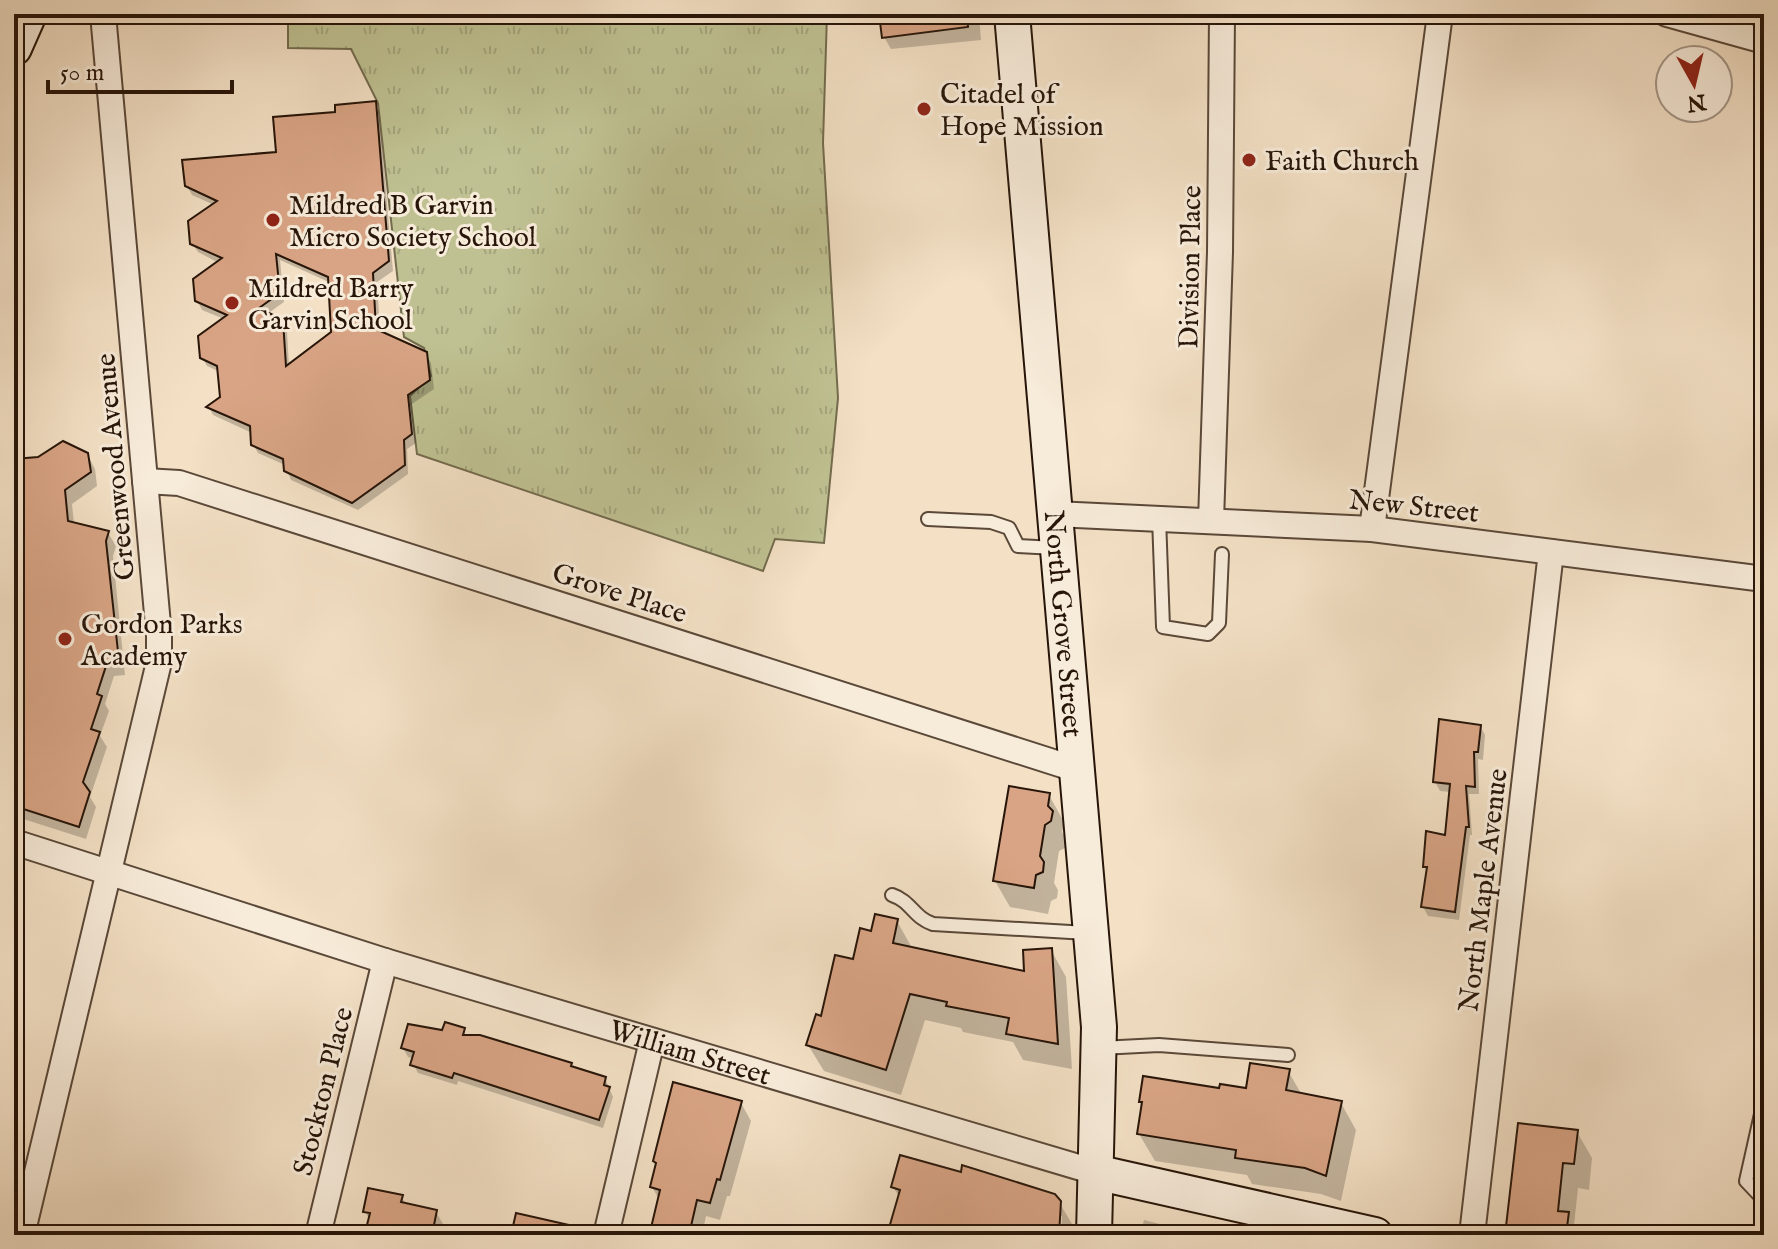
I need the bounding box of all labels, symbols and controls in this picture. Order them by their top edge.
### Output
scale bar [48,44,232,94]
north arrow [1654,44,1734,124]
text: 50 m [60,58,104,89]
place label: Citadel of Hope Mission [940,78,1104,145]
text: N [1685,86,1709,117]
marker: Citadel of Hope Mission [915,100,933,118]
place label: Faith Church [1265,145,1419,180]
marker: Faith Church [1240,151,1258,169]
street label: Division Place [1173,185,1210,349]
place label: Mildred B Garvin Micro Society School [289,189,537,256]
marker: Mildred B Garvin Micro Society School [264,211,282,229]
place label: Mildred Barry Garvin School [248,272,414,339]
marker: Mildred Barry Garvin School [223,294,241,312]
street label: Greenwood Avenue [89,352,144,582]
street label: New Street [1347,483,1481,532]
street label: North Grove Street [1035,509,1089,739]
street label: Grove Place [548,556,691,633]
place label: Gordon Parks Academy [80,608,243,675]
marker: Gordon Parks Academy [56,630,74,648]
street label: North Maple Avenue [1452,766,1517,1014]
street label: Stockton Place [287,1004,362,1179]
street label: William Street [605,1014,775,1095]

